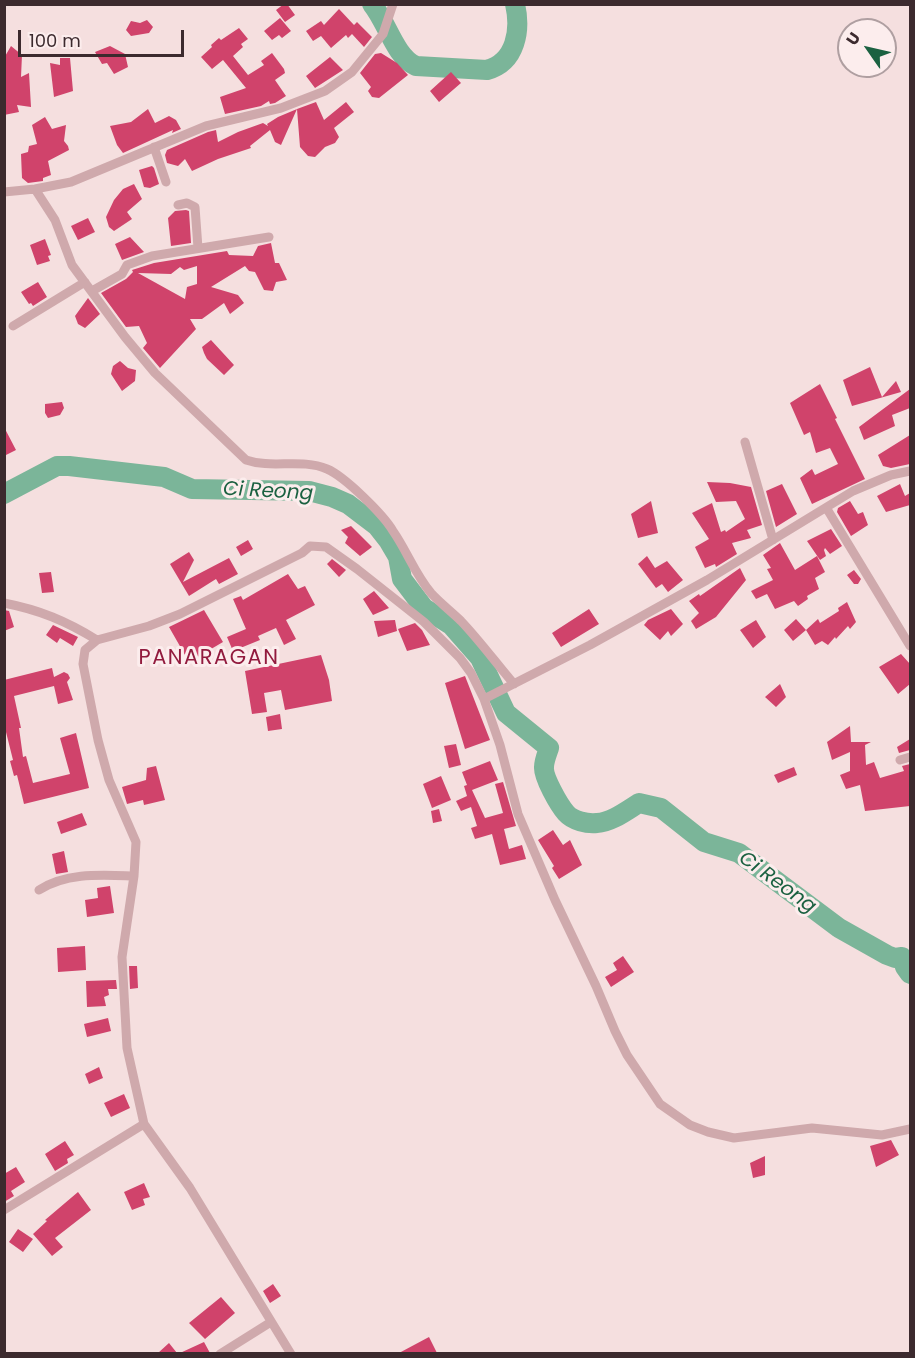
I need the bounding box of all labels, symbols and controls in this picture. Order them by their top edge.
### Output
scale bar [21,18,188,56]
north arrow [837,18,897,78]
text: 100 m [29,28,81,53]
text: U [841,28,866,50]
water label: Ci Reong [222,478,314,506]
district label: PANARAGAN [139,646,279,672]
water label: Ci Reong [734,847,820,919]

